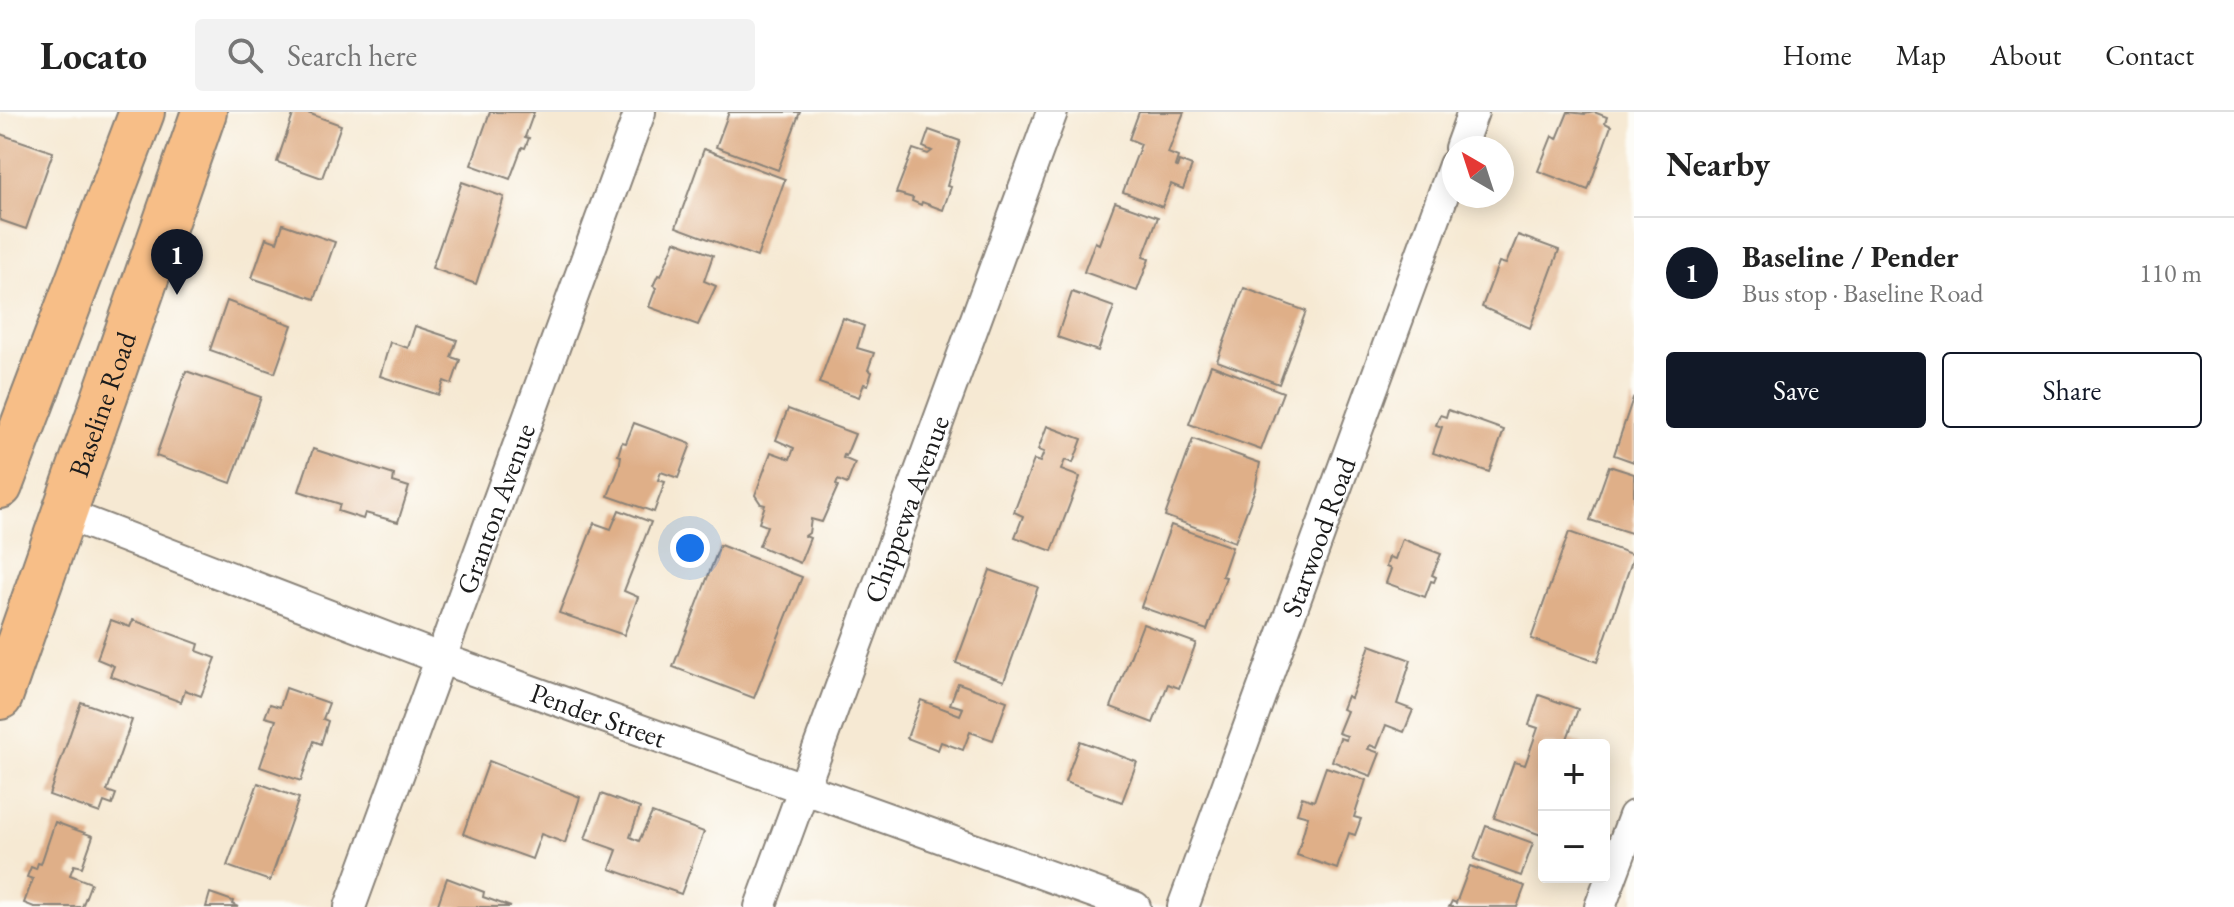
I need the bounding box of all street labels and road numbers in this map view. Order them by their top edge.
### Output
street label: Baseline Road [60,326,144,482]
street label: Chippewa Avenue [855,410,957,608]
street label: Granton Avenue [448,418,543,599]
street label: Starwood Road [1273,452,1364,622]
street label: Pender Street [526,674,671,756]

